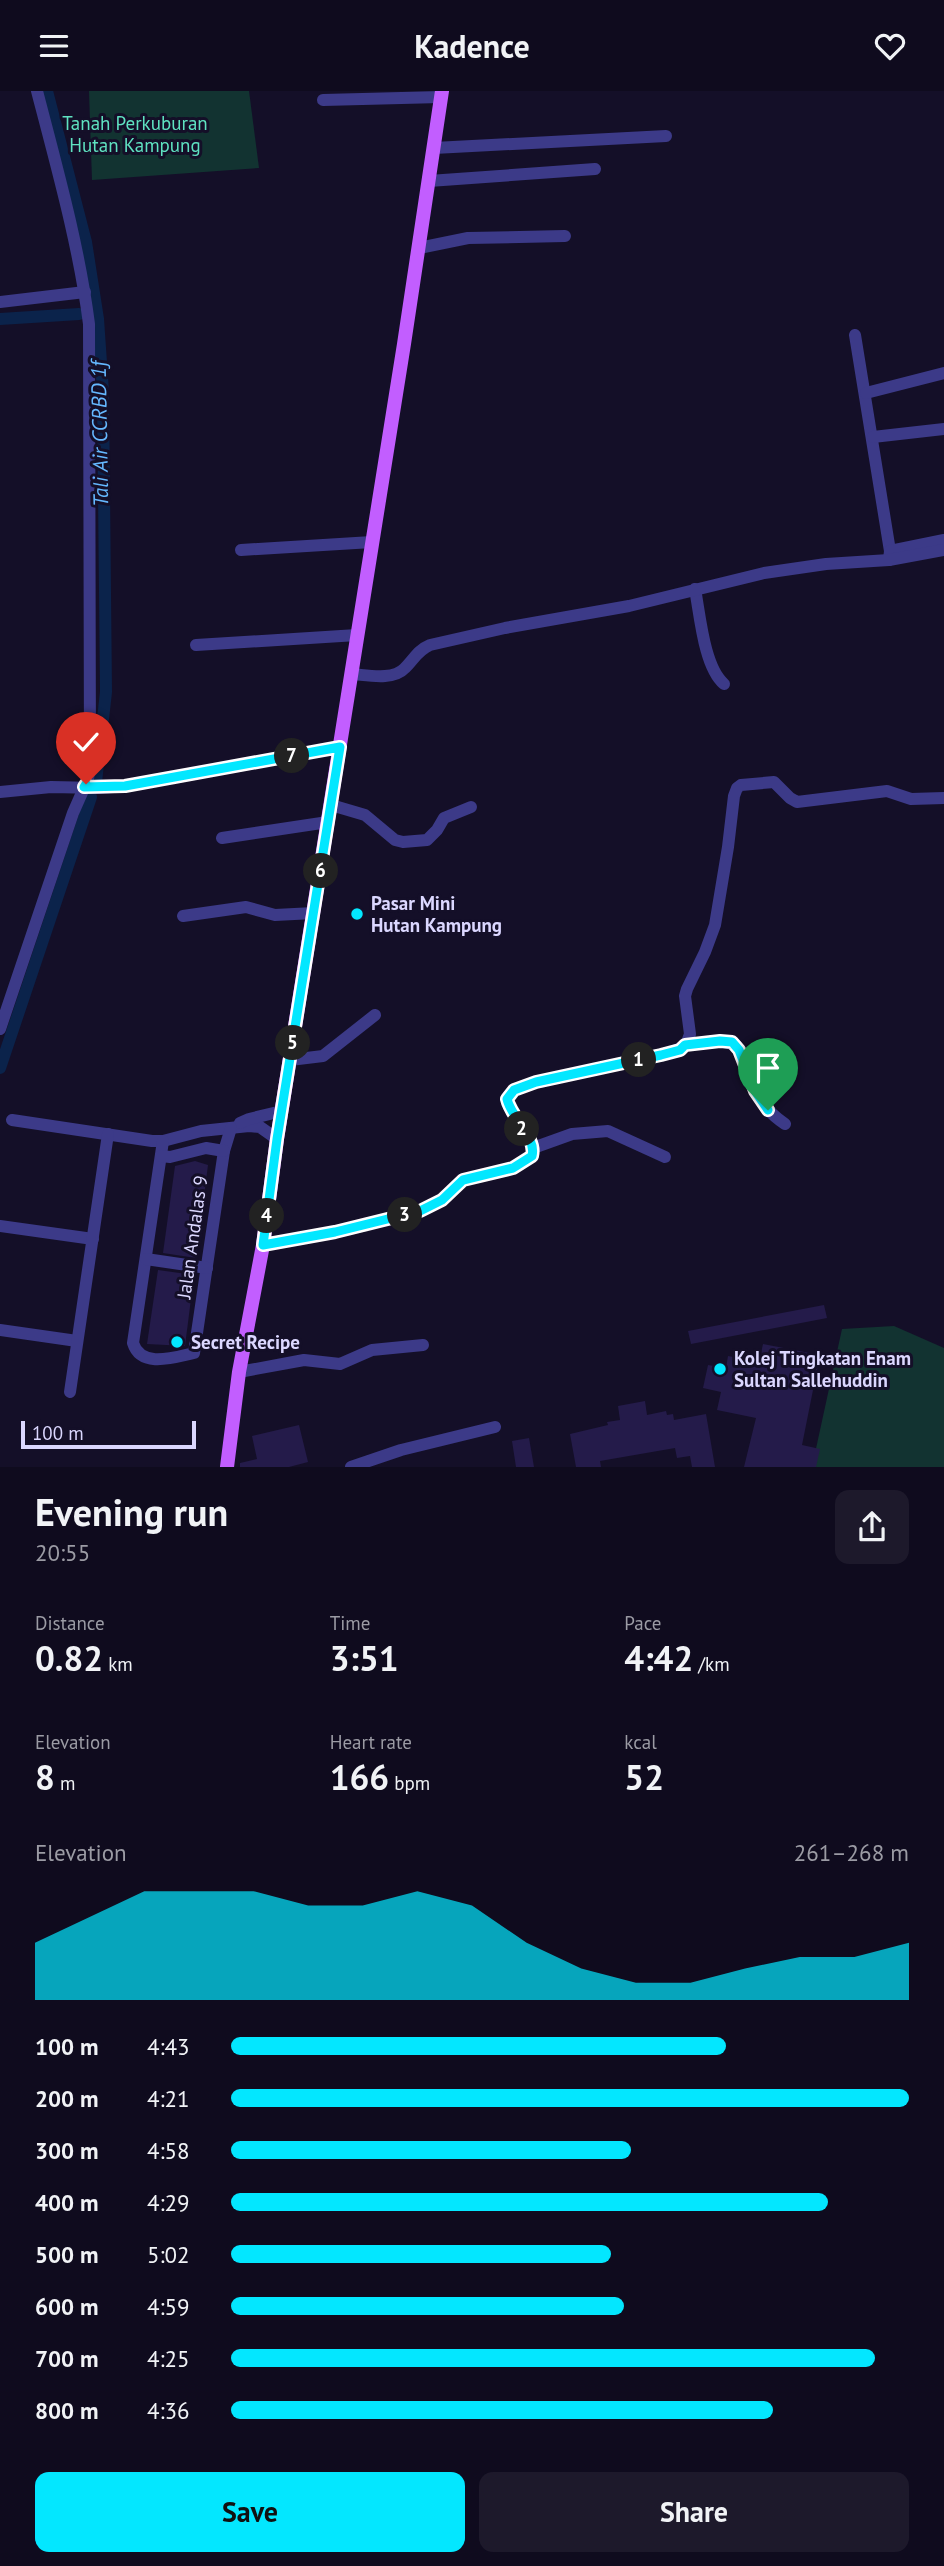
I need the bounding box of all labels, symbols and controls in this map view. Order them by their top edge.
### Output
text: Kadence [414,25,530,67]
icon: menu [35,27,73,65]
icon: heart [871,27,909,65]
park label: Tanah Perkuburan Hutan Kampung [62,111,208,157]
water label: Tali Air CCRBD 1f [85,357,114,507]
pin [56,712,116,784]
icon: check [67,723,105,761]
pin: 7 [274,739,310,773]
text: 7 [286,743,297,767]
pin: 6 [304,853,338,889]
text: 6 [315,858,326,882]
place label: Pasar Mini Hutan Kampung [371,891,502,937]
marker: Pasar Mini Hutan Kampung [349,906,365,922]
pin: 5 [276,1025,310,1061]
text: 5 [287,1030,298,1054]
pin [738,1038,798,1110]
pin: 1 [622,1042,656,1077]
text: 1 [633,1047,644,1071]
icon: arrive [749,1049,787,1087]
pin: 2 [504,1111,540,1147]
text: 2 [516,1116,527,1140]
street label: Jalan Andalas 9 [171,1174,213,1301]
pin: 3 [388,1197,422,1233]
pin: 4 [250,1199,284,1233]
text: 3 [399,1202,410,1226]
text: 4 [261,1203,272,1227]
place label: Secret Recipe [191,1330,300,1354]
marker: Secret Recipe [169,1334,185,1350]
place label: Kolej Tingkatan Enam Sultan Sallehuddin [734,1346,911,1392]
marker: Kolej Tingkatan Enam Sultan Sallehuddin [712,1361,728,1377]
scale bar [21,1418,196,1450]
text: 100 m [32,1421,84,1445]
text: Evening run [35,1487,228,1536]
button: share [835,1490,909,1564]
text: 20:55 [35,1538,90,1567]
text: Distance [35,1611,105,1635]
text: Time [330,1611,370,1635]
text: Pace [624,1611,662,1635]
text: 0.82 [35,1635,103,1681]
text: 3:51 [330,1635,399,1681]
text: 4:42 [624,1635,693,1681]
text: km [103,1652,133,1676]
text: /km [693,1652,730,1676]
text: Elevation [35,1730,111,1754]
text: Heart rate [330,1730,412,1754]
text: kcal [624,1730,657,1754]
text: 8 [35,1754,55,1800]
text: 166 [330,1754,389,1800]
text: 52 [624,1754,664,1800]
text: m [55,1771,75,1795]
text: bpm [389,1771,430,1795]
text: Elevation [35,1838,127,1867]
text: 261–268 m [794,1838,909,1867]
text: 100 m [35,2032,98,2061]
text: 4:43 [147,2032,190,2061]
text: 200 m [35,2084,98,2113]
text: 4:21 [147,2084,190,2113]
text: 300 m [35,2136,98,2165]
text: 4:58 [147,2136,190,2165]
text: 400 m [35,2188,98,2217]
text: 4:29 [147,2188,190,2217]
text: 500 m [35,2240,98,2269]
text: 5:02 [147,2240,190,2269]
text: 600 m [35,2292,98,2321]
text: 4:59 [147,2292,190,2321]
text: 700 m [35,2344,98,2373]
text: 4:25 [147,2344,190,2373]
text: 800 m [35,2396,98,2425]
text: 4:36 [147,2396,190,2425]
button: Save [35,2472,465,2552]
button: Share [479,2472,909,2552]

